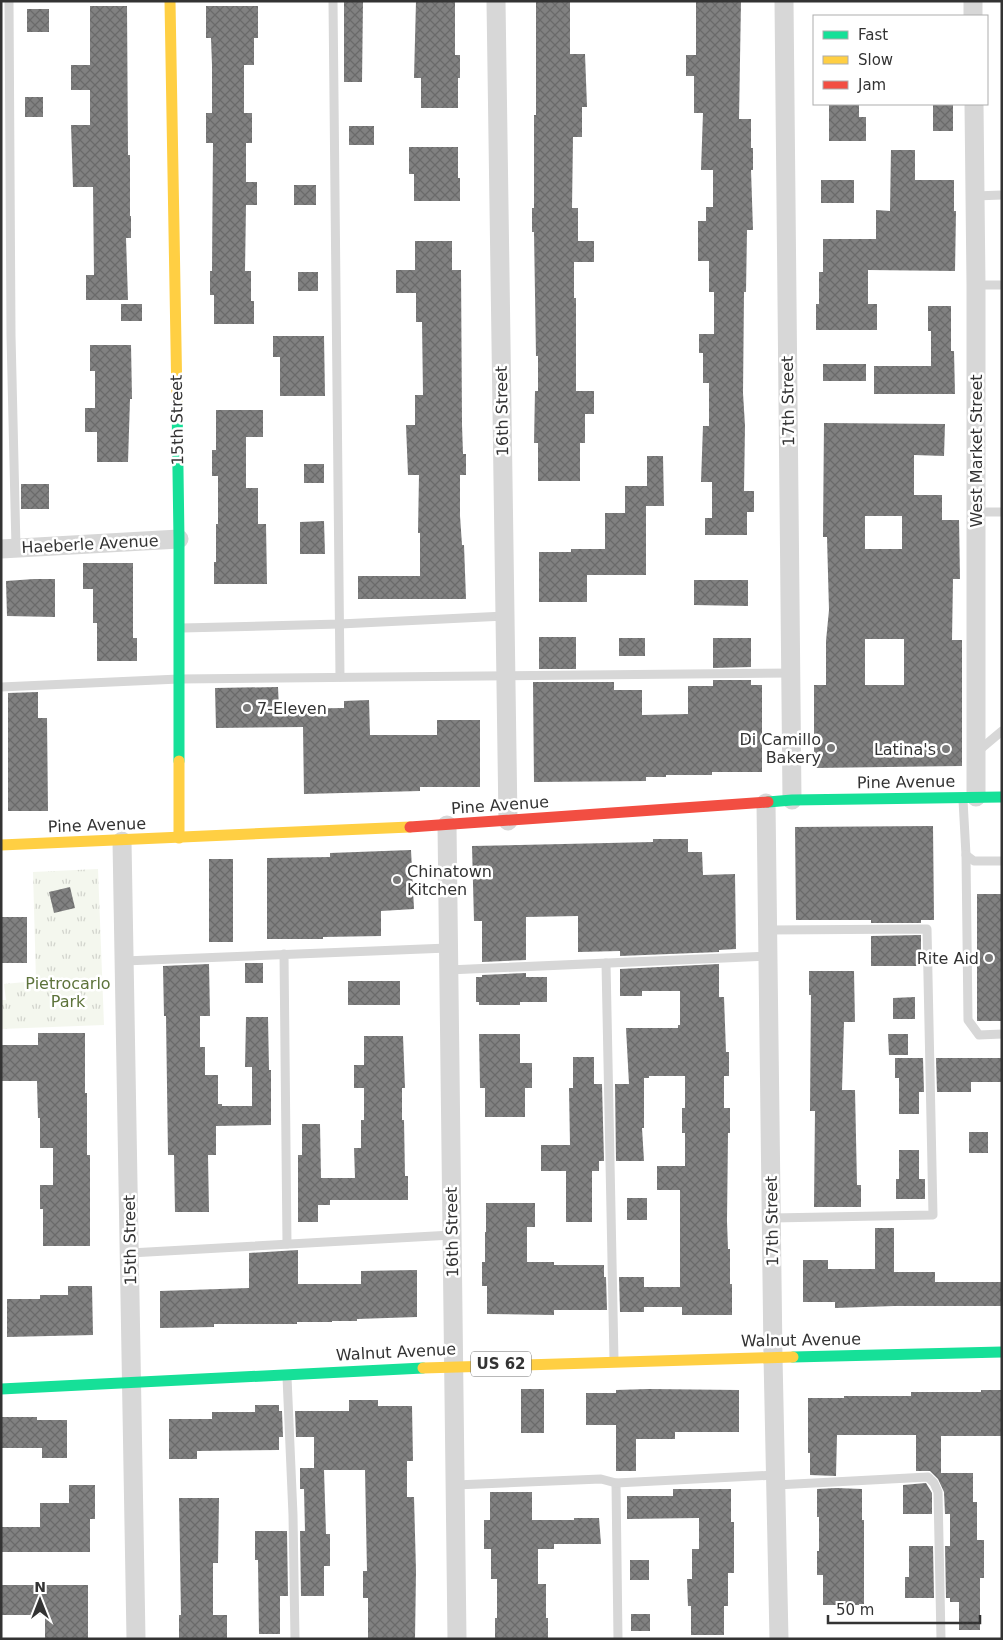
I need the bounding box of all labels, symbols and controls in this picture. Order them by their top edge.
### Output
legend [813,15,988,105]
text: Fast [858,26,888,44]
text: Slow [858,51,893,69]
text: Jam [857,76,886,94]
street label: 17th Street [778,356,798,446]
street label: 16th Street [492,366,512,456]
street label: West Market Street [967,374,986,528]
street label: 15th Street [167,375,187,465]
street label: Haeberle Avenue [21,531,159,557]
place label: 7-Eleven [257,699,327,718]
marker: 7-Eleven [241,702,253,714]
place label: Di Camillo Bakery [739,730,821,767]
place label: Latina's [874,740,936,759]
marker: Di Camillo Bakery [825,742,837,754]
marker: Latina's [940,743,952,755]
street label: Pine Avenue [857,772,955,792]
street label: Pine Avenue [450,792,550,818]
street label: Pine Avenue [48,814,146,836]
place label: Chinatown Kitchen [407,862,492,899]
marker: Chinatown Kitchen [391,874,403,886]
place label: Rite Aid [917,949,979,968]
marker: Rite Aid [983,952,995,964]
park label: Pietrocarlo Park [25,974,111,1011]
street label: 17th Street [762,1176,782,1266]
street label: 16th Street [442,1187,462,1277]
street label: 15th Street [120,1195,140,1285]
street label: Walnut Avenue [741,1329,861,1351]
street label: Walnut Avenue [336,1339,456,1365]
road number: US 62 [471,1352,531,1376]
north arrow [15,1575,65,1625]
text: N [34,1579,46,1595]
scale bar [828,1592,980,1624]
text: 50 m [836,1601,874,1619]

